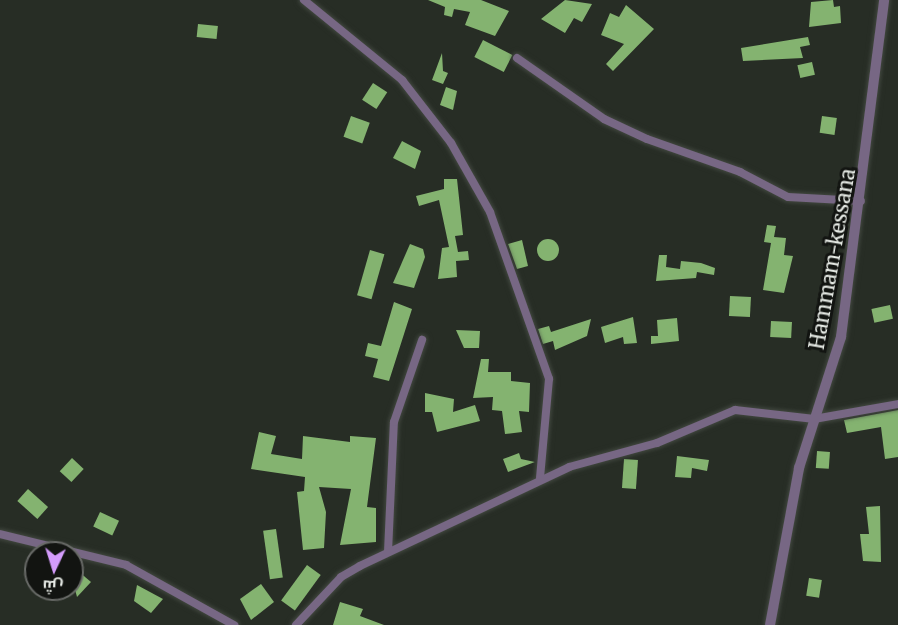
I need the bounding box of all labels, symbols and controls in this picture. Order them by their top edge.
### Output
street label: Hammam-kessana [804,167,860,351]
north arrow [24,541,84,601]
text: ش [42,576,64,598]

